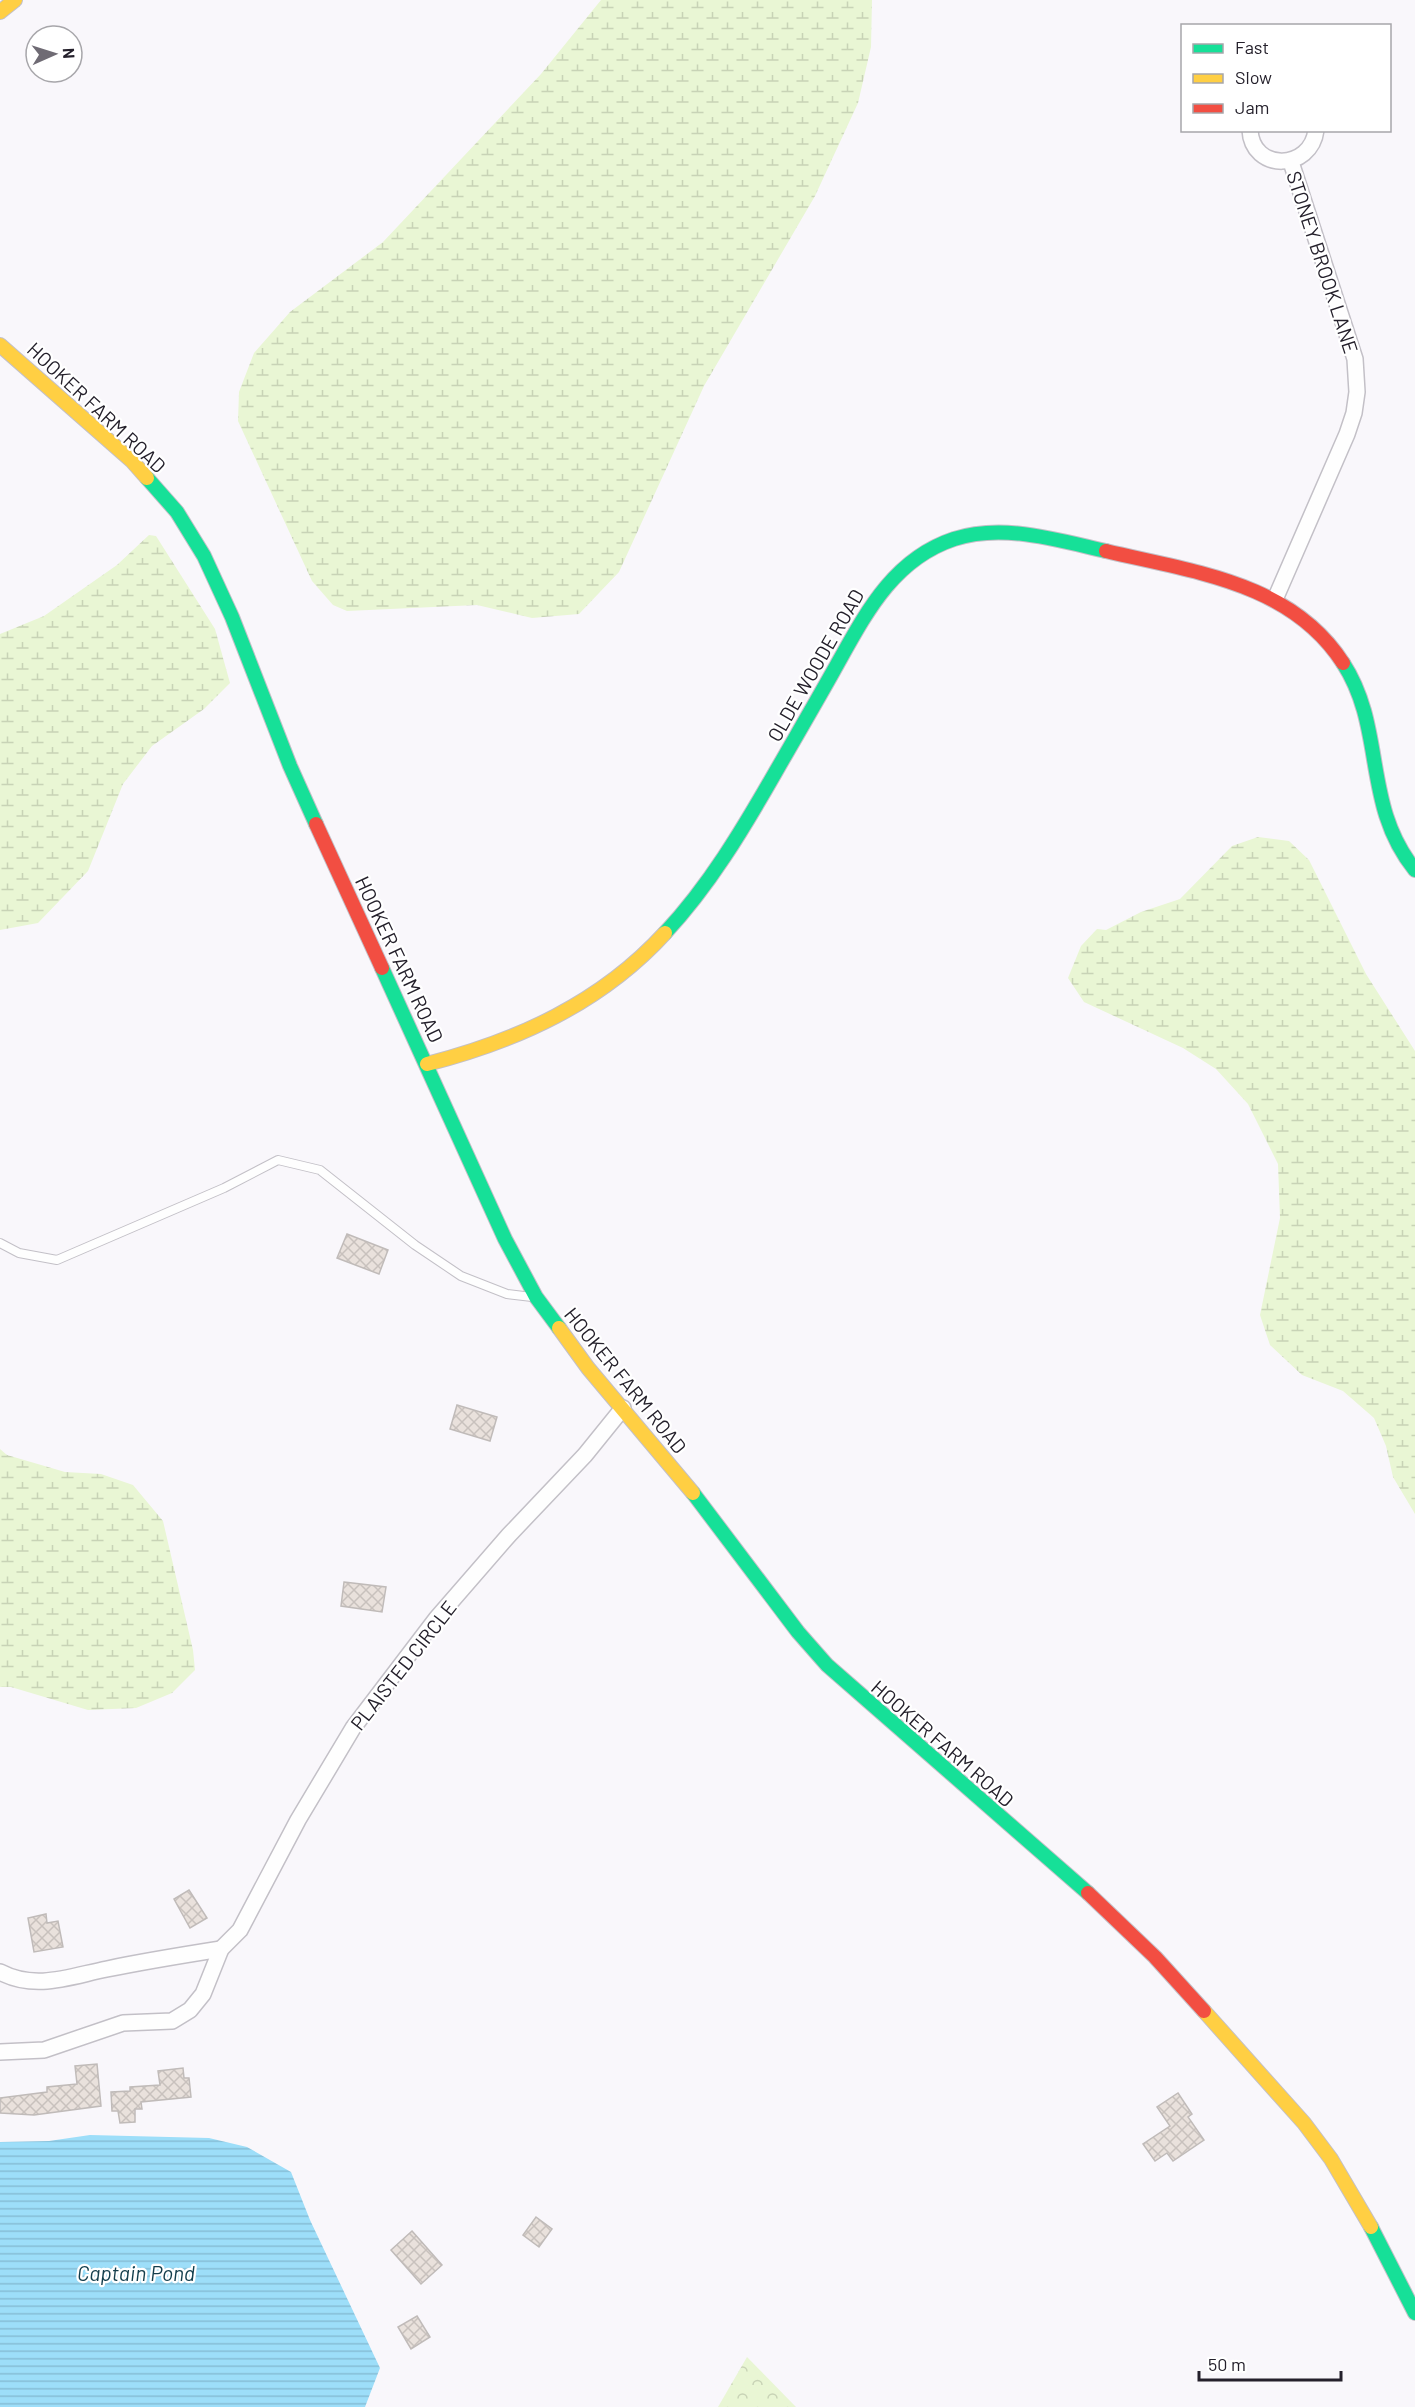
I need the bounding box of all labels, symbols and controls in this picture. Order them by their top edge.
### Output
north arrow [24,24,84,84]
legend [1181,24,1391,132]
text: Fast [1235,36,1269,58]
text: N [60,47,79,59]
text: Slow [1235,66,1272,88]
text: Jam [1235,96,1269,118]
street label: STONEY BROOK LANE [1282,168,1364,356]
street label: HOOKER FARM ROAD [23,337,171,477]
street label: OLDE WOODE ROAD [762,585,868,745]
street label: HOOKER FARM ROAD [351,872,449,1046]
street label: HOOKER FARM ROAD [560,1302,692,1458]
street label: PLAISTED CIRCLE [345,1596,461,1734]
street label: HOOKER FARM ROAD [867,1675,1019,1811]
water label: Captain Pond [77,2260,195,2285]
scale bar [1199,2344,1342,2382]
text: 50 m [1208,2353,1246,2375]

